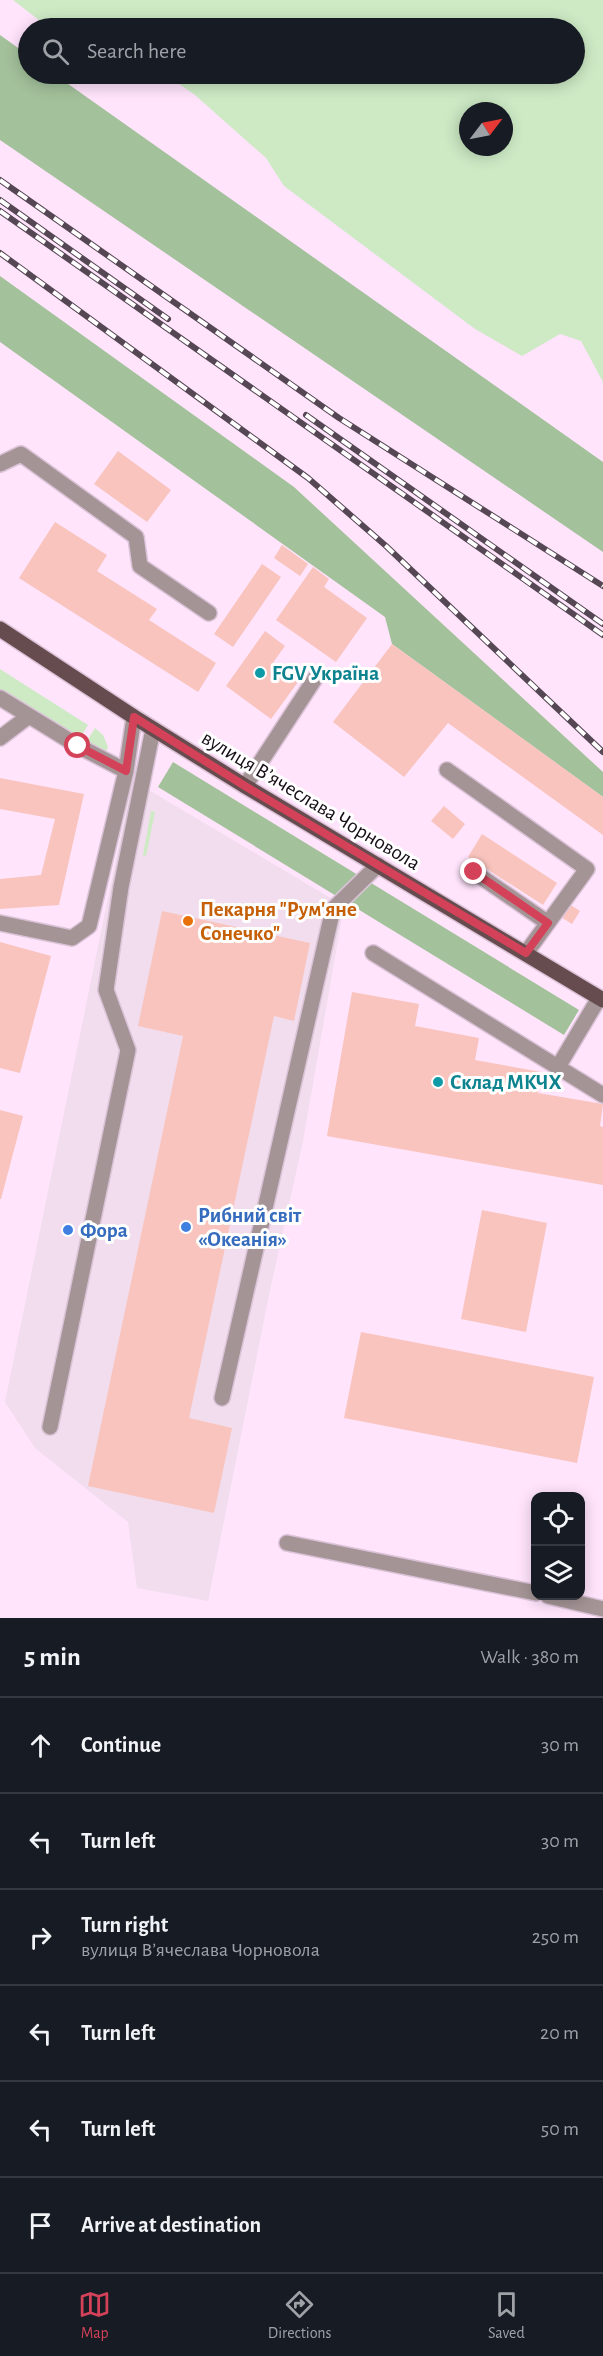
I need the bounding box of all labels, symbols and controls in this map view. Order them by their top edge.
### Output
search box [18,18,585,84]
icon: search [39,35,72,68]
text: Search here [87,40,186,62]
north arrow [459,102,513,156]
place label: FGV Україна [272,663,379,684]
marker: FGV Україна [253,666,267,680]
street label: вулиця Вʼячеслава Чорновола [198,727,424,874]
route start [64,732,90,758]
route end [460,858,486,884]
place label: Пекарня "Рум'яне Сонечко" [200,899,357,944]
marker: Пекарня "Рум'яне Сонечко" [181,914,195,928]
place label: Склад МКЧХ [450,1072,562,1093]
marker: Склад МКЧХ [431,1075,445,1089]
place label: Рибний світ «Океанія» [198,1205,302,1250]
place label: Фора [80,1220,128,1241]
marker: Рибний світ «Океанія» [179,1220,193,1234]
marker: Фора [61,1223,75,1237]
map controls [531,1492,585,1600]
button: locate [531,1492,585,1546]
button: layers [531,1546,585,1600]
text: 5 min [24,1644,81,1670]
text: Walk · 380 m [480,1647,579,1667]
icon: ahead [24,1729,57,1762]
text: Continue [81,1734,161,1756]
text: 30 m [541,1735,579,1755]
icon: left [24,1825,57,1858]
text: Turn left [81,1830,155,1852]
text: 30 m [541,1831,579,1851]
text: Turn right [81,1914,168,1936]
icon: right [24,1921,57,1954]
text: 250 m [532,1927,579,1947]
text: вулиця Вʼячеслава Чорновола [81,1940,320,1960]
icon: left [24,2017,57,2050]
text: Turn left [81,2022,155,2044]
text: 20 m [540,2023,579,2043]
icon: left [24,2113,57,2146]
text: Turn left [81,2118,155,2140]
text: 50 m [541,2119,579,2139]
icon: arrive [24,2209,57,2242]
text: Arrive at destination [81,2214,261,2236]
tab: Map [78,2288,111,2343]
tab: Directions [268,2288,332,2343]
tab: Saved [488,2288,525,2343]

